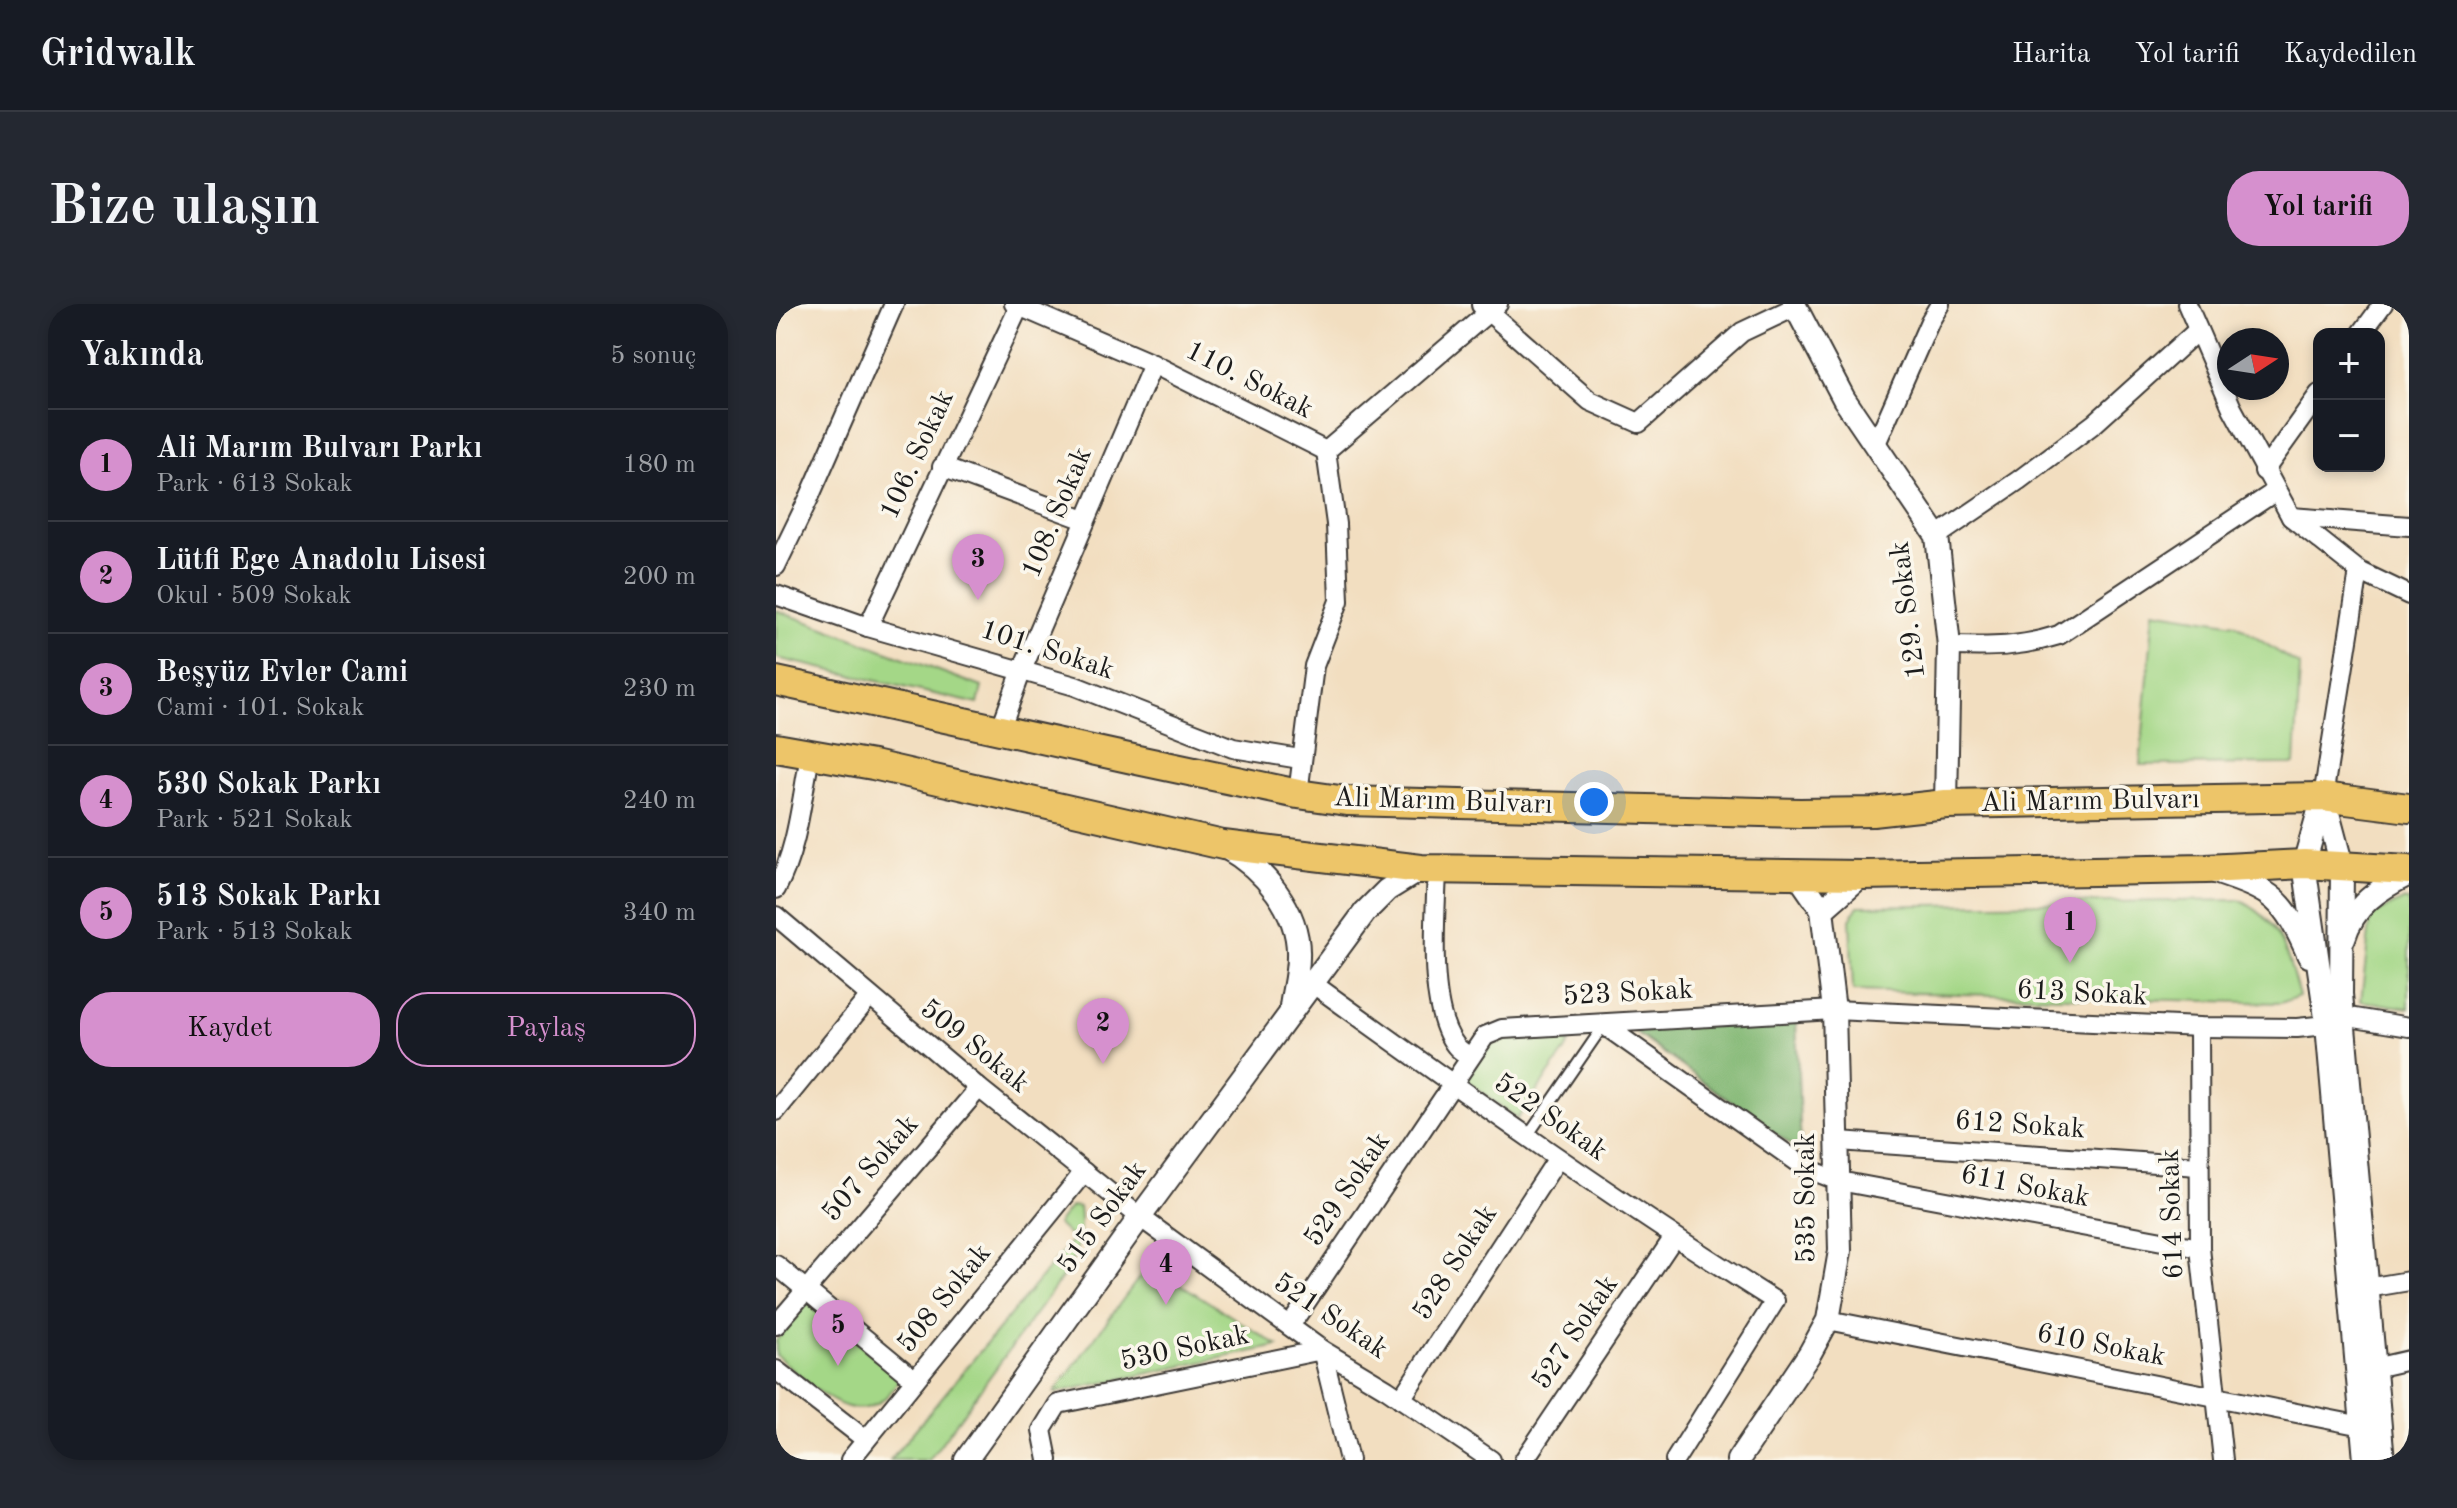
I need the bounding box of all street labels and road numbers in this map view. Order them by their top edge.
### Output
street label: 110. Sokak [1181,337,1317,425]
street label: 106. Sokak [876,386,960,524]
street label: 108. Sokak [1018,444,1098,582]
street label: 129. Sokak [1887,540,1931,680]
street label: 101. Sokak [977,616,1117,686]
street label: Ali Marım Bulvarı [1333,784,1553,820]
street label: Ali Marım Bulvarı [1980,786,2200,818]
street label: 523 Sokak [1562,977,1694,1011]
street label: 613 Sokak [2016,977,2148,1011]
street label: 509 Sokak [914,995,1034,1099]
street label: 522 Sokak [1488,1069,1612,1167]
street label: 612 Sokak [1954,1107,2086,1145]
street label: 507 Sokak [818,1110,924,1228]
street label: 529 Sokak [1300,1128,1396,1252]
street label: 535 Sokak [1793,1133,1821,1263]
street label: 614 Sokak [2157,1148,2189,1280]
street label: 515 Sokak [1053,1157,1153,1279]
street label: 611 Sokak [1958,1161,2092,1213]
street label: 528 Sokak [1409,1201,1503,1325]
street label: 508 Sokak [893,1239,997,1359]
street label: 521 Sokak [1268,1269,1392,1365]
street label: 527 Sokak [1528,1271,1624,1395]
street label: 610 Sokak [2034,1320,2168,1372]
street label: 530 Sokak [1118,1322,1252,1376]

